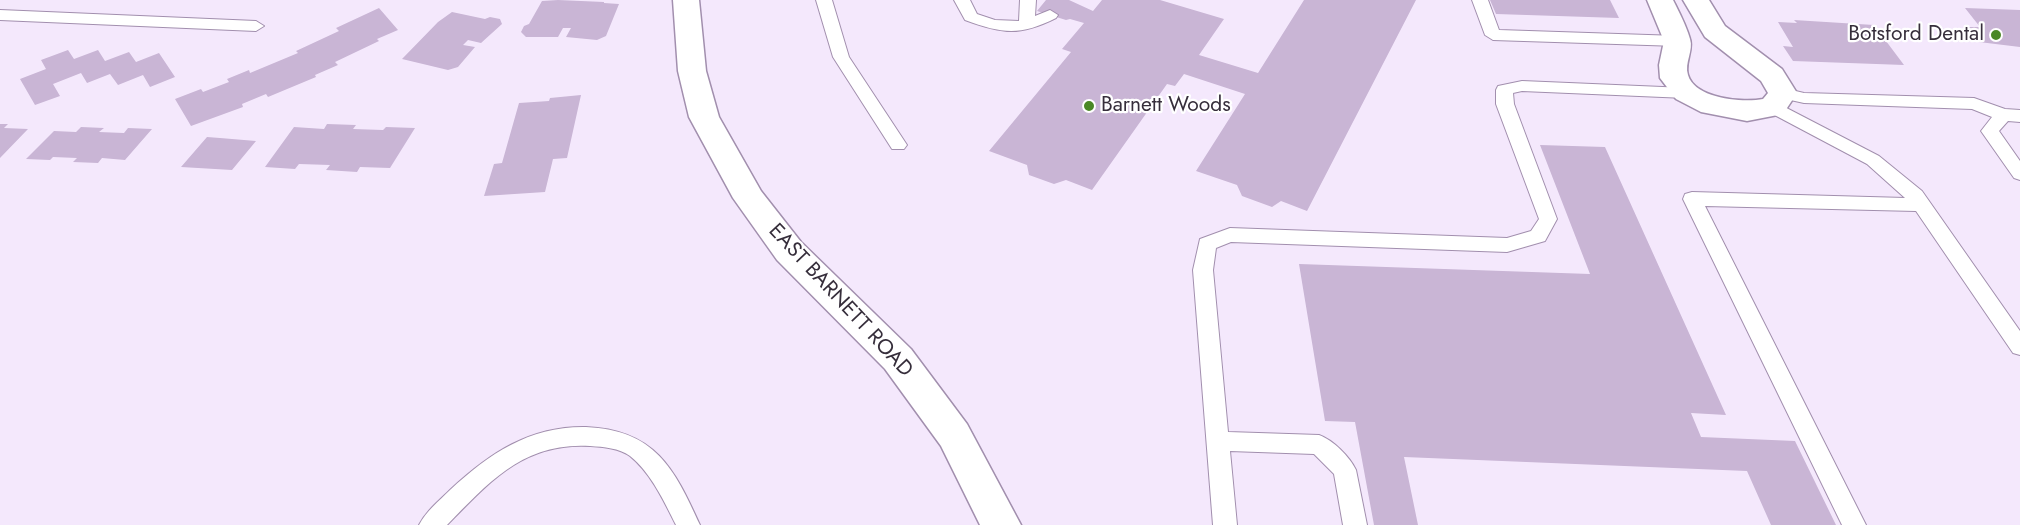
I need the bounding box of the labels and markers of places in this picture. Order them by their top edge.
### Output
place label: Botsford Dental [1848,22,1984,48]
marker: Botsford Dental [1989,28,2003,42]
place label: Barnett Woods [1101,93,1231,119]
marker: Barnett Woods [1082,99,1096,113]

